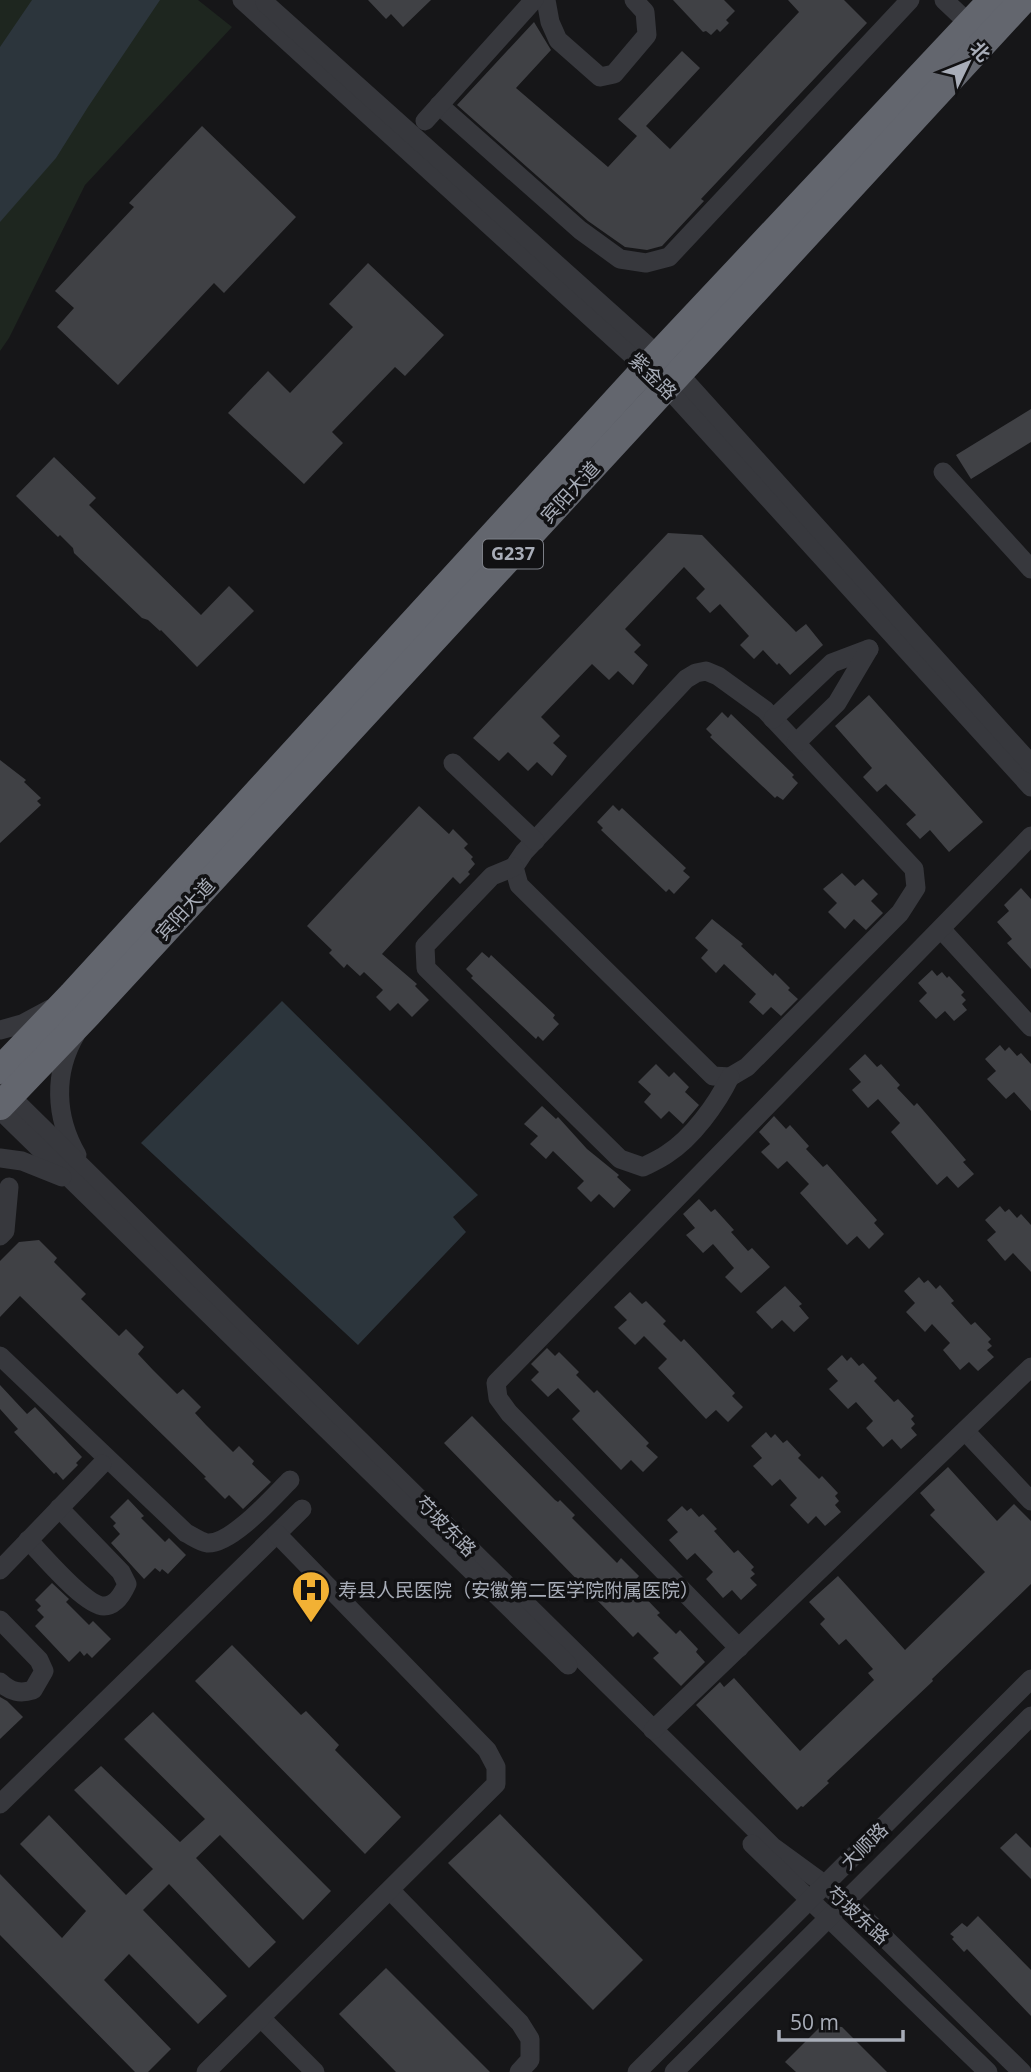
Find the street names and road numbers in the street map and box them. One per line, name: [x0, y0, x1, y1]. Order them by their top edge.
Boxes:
street label: 紫金路: [623, 347, 683, 405]
street label: 宾阳大道: [535, 455, 605, 529]
road number: G237: [483, 540, 543, 568]
street label: 宾阳大道: [150, 872, 220, 946]
street label: 芍坡东路: [410, 1490, 482, 1562]
street label: 大顺路: [835, 1817, 893, 1875]
street label: 芍坡东路: [821, 1880, 895, 1950]

